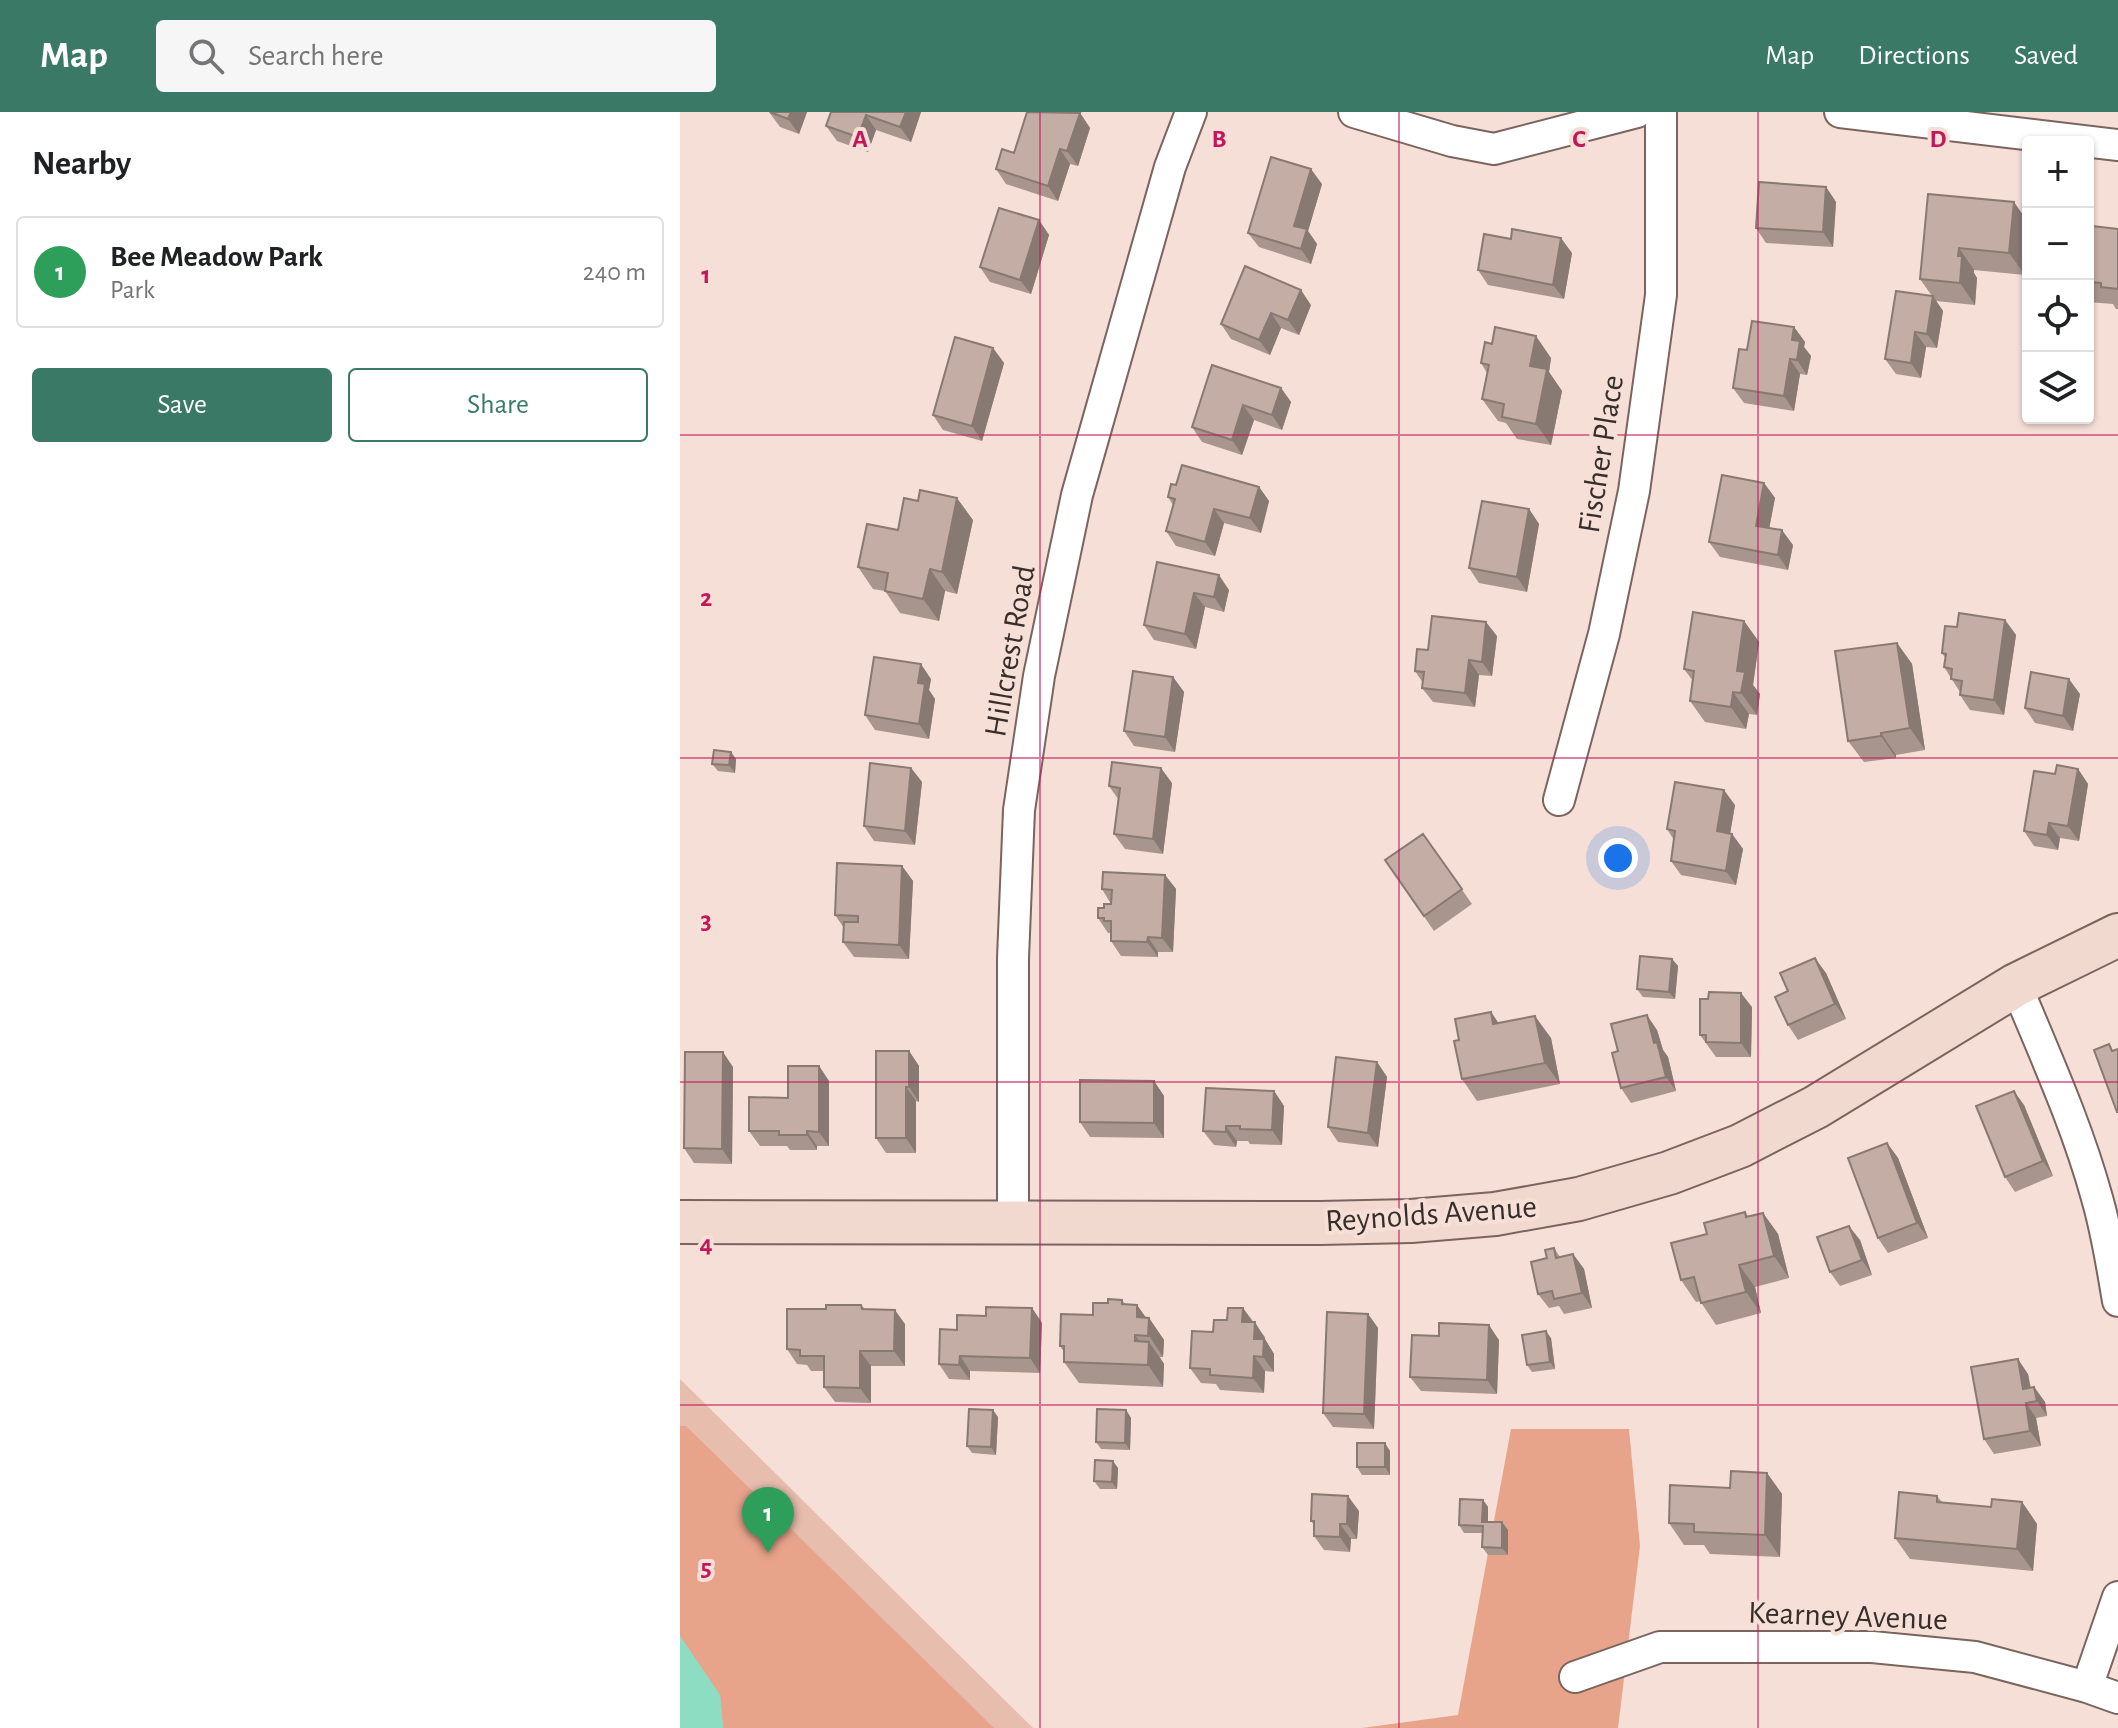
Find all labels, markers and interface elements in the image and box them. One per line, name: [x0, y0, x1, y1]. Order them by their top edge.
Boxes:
search box: [156, 20, 716, 92]
icon: search: [184, 34, 228, 78]
text: Map: [40, 37, 108, 75]
text: Search here: [248, 41, 384, 71]
text: Map: [1765, 42, 1814, 70]
text: Directions: [1858, 42, 1970, 70]
text: Saved: [2014, 42, 2078, 70]
text: A: [852, 126, 868, 152]
text: B: [1211, 126, 1227, 152]
text: C: [1572, 126, 1586, 152]
text: D: [1929, 126, 1947, 152]
map controls: [2022, 136, 2094, 424]
button: +: [2022, 136, 2094, 208]
text: Nearby: [32, 147, 131, 181]
button: −: [2022, 208, 2094, 280]
text: Bee Meadow Park: [110, 242, 323, 272]
text: 1: [55, 259, 65, 285]
text: 240 m: [583, 259, 646, 285]
text: 1: [701, 262, 711, 288]
text: Park: [110, 277, 155, 303]
button: locate: [2022, 280, 2094, 352]
button: layers: [2022, 352, 2094, 424]
button: Save: [32, 368, 332, 442]
button: Share: [348, 368, 648, 442]
street label: Fischer Place: [1573, 373, 1629, 535]
street label: Hillcrest Road: [979, 563, 1041, 739]
text: 2: [700, 585, 712, 611]
your location: [1598, 838, 1638, 878]
text: 3: [700, 908, 712, 934]
street label: Reynolds Avenue: [1324, 1191, 1538, 1237]
text: 4: [699, 1231, 713, 1257]
pin: 1: [742, 1487, 794, 1553]
text: 5: [700, 1555, 712, 1581]
street label: Kearney Avenue: [1748, 1597, 1948, 1635]

